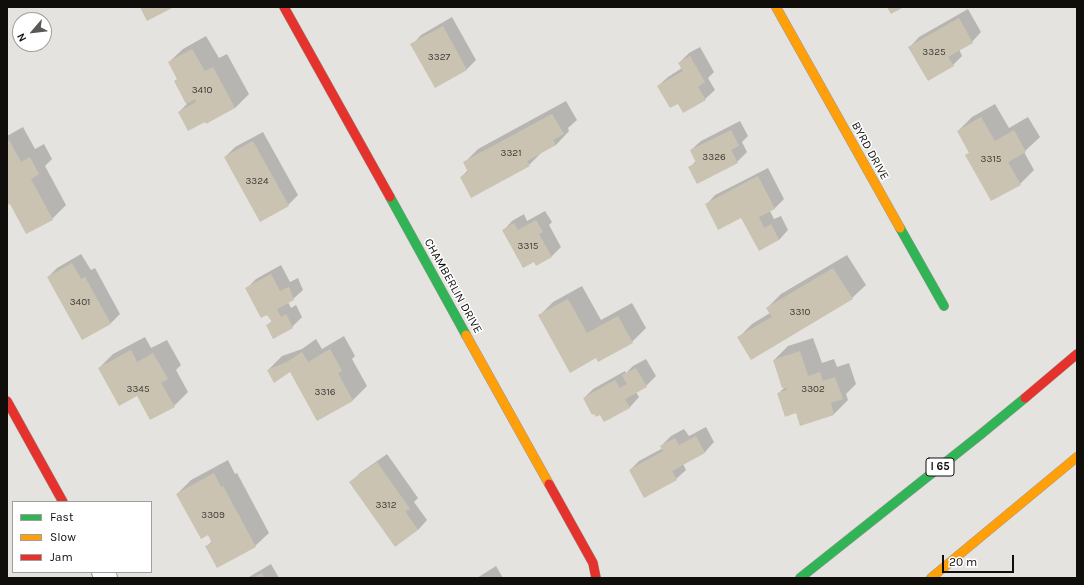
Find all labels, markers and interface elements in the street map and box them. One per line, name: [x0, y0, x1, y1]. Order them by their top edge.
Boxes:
north arrow: [12, 12, 52, 52]
text: N: [14, 31, 29, 44]
house number: 3325: [922, 46, 946, 58]
house number: 3327: [428, 51, 450, 63]
house number: 3410: [192, 84, 212, 96]
street label: BYRD DRIVE: [848, 119, 892, 183]
house number: 3321: [501, 147, 521, 159]
house number: 3326: [702, 151, 726, 163]
house number: 3315: [981, 153, 1001, 165]
house number: 3324: [245, 175, 269, 187]
street label: CHAMBERLIN DRIVE: [421, 236, 485, 336]
house number: 3315: [518, 240, 538, 252]
house number: 3401: [70, 296, 90, 308]
house number: 3310: [789, 306, 811, 318]
house number: 3345: [126, 383, 150, 395]
house number: 3302: [801, 383, 825, 395]
house number: 3316: [315, 386, 335, 398]
road number: I 65: [926, 458, 954, 476]
house number: 3312: [376, 499, 396, 511]
legend: [12, 501, 152, 573]
house number: 3309: [201, 509, 225, 521]
text: Fast: [50, 510, 73, 524]
text: Slow: [50, 530, 76, 544]
scale bar: [944, 547, 1016, 573]
text: Jam: [50, 550, 73, 564]
text: 20 m: [949, 555, 977, 569]

